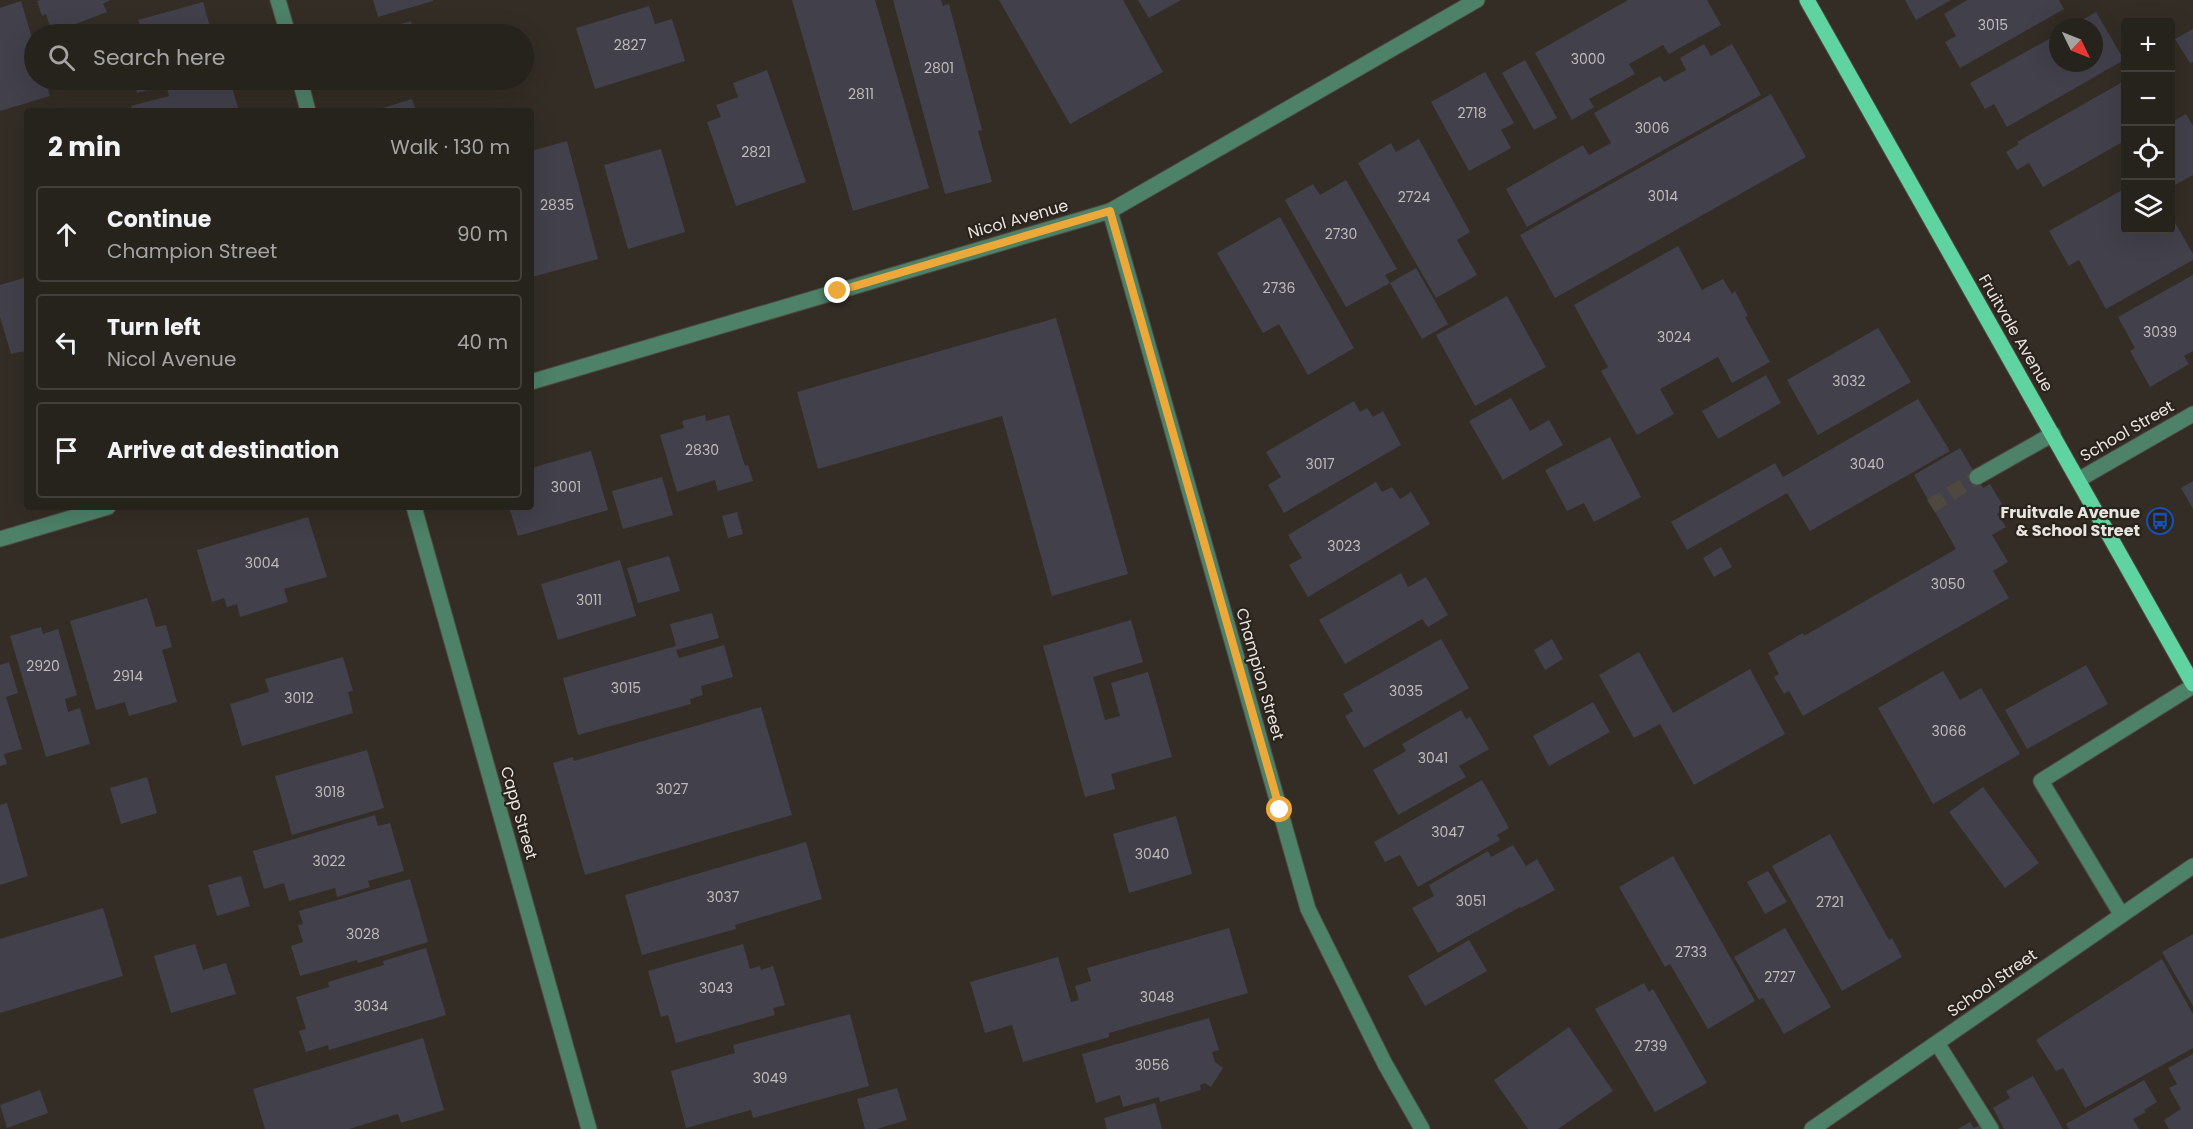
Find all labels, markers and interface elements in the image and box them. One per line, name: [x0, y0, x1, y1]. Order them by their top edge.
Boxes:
house number: 3015: [1978, 15, 2008, 35]
north arrow: [2049, 18, 2103, 72]
map controls: [2121, 18, 2175, 234]
button: +: [2121, 18, 2175, 72]
search box: [24, 24, 534, 90]
house number: 2827: [614, 35, 647, 55]
icon: search: [45, 41, 78, 74]
text: Search here: [93, 42, 226, 73]
house number: 3000: [1571, 49, 1605, 69]
house number: 2801: [924, 58, 954, 78]
button: −: [2121, 72, 2175, 126]
house number: 2811: [848, 84, 874, 104]
house number: 2718: [1457, 103, 1487, 123]
house number: 3006: [1635, 118, 1669, 138]
button: locate: [2121, 126, 2175, 180]
text: 2 min: [48, 129, 121, 165]
text: Walk · 130 m: [390, 133, 510, 161]
house number: 2821: [741, 142, 771, 162]
button: layers: [2121, 180, 2175, 234]
house number: 3014: [1648, 186, 1678, 206]
house number: 2724: [1398, 187, 1430, 207]
street label: Nicol Avenue: [965, 194, 1071, 244]
house number: 2835: [540, 195, 574, 215]
text: Continue: [107, 204, 211, 235]
icon: ahead: [50, 218, 83, 251]
text: 90 m: [457, 220, 508, 248]
house number: 2730: [1325, 224, 1357, 244]
text: Champion Street: [107, 237, 277, 265]
street label: Fruitvale Avenue: [1973, 270, 2059, 396]
route end: [824, 277, 850, 303]
house number: 2736: [1263, 278, 1296, 298]
text: Turn left: [107, 312, 201, 343]
house number: 3039: [2143, 322, 2177, 342]
icon: left: [50, 326, 83, 359]
house number: 3024: [1657, 327, 1691, 347]
text: 40 m: [457, 328, 508, 356]
text: Nicol Avenue: [107, 345, 236, 373]
house number: 3032: [1832, 371, 1866, 391]
street label: School Street: [2076, 395, 2178, 467]
icon: arrive: [50, 434, 83, 467]
text: Arrive at destination: [107, 435, 339, 466]
house number: 2830: [685, 440, 719, 460]
house number: 3017: [1305, 454, 1335, 474]
house number: 3040: [1850, 454, 1884, 474]
house number: 3001: [551, 477, 581, 497]
place label: Fruitvale Avenue & School Street: [2000, 501, 2140, 542]
bus stop icon: Fruitvale Avenue & School Street: [2145, 506, 2175, 536]
house number: 3023: [1327, 536, 1361, 556]
house number: 3004: [245, 553, 280, 573]
house number: 3050: [1931, 574, 1965, 594]
house number: 3011: [576, 590, 602, 610]
street label: Champion Street: [1230, 605, 1290, 743]
house number: 2920: [26, 656, 60, 676]
house number: 2914: [113, 666, 143, 686]
house number: 3015: [611, 678, 641, 698]
house number: 3035: [1389, 681, 1423, 701]
house number: 3012: [284, 688, 314, 708]
house number: 3066: [1932, 721, 1967, 741]
house number: 3041: [1418, 748, 1448, 768]
street label: Capp Street: [495, 764, 543, 862]
house number: 3027: [656, 779, 689, 799]
house number: 3018: [315, 782, 345, 802]
route start: [1266, 796, 1292, 822]
house number: 3047: [1431, 822, 1465, 842]
house number: 3040: [1135, 844, 1169, 864]
house number: 3022: [312, 851, 346, 871]
house number: 3037: [707, 887, 740, 907]
house number: 3051: [1456, 891, 1486, 911]
house number: 2721: [1816, 892, 1844, 912]
house number: 3028: [346, 924, 380, 944]
house number: 2733: [1675, 942, 1707, 962]
street label: School Street: [1942, 943, 2042, 1023]
house number: 2727: [1764, 967, 1796, 987]
house number: 3043: [699, 978, 733, 998]
house number: 3048: [1140, 987, 1175, 1007]
house number: 3034: [354, 996, 388, 1016]
house number: 2739: [1635, 1036, 1667, 1056]
house number: 3056: [1135, 1055, 1169, 1075]
house number: 3049: [753, 1068, 787, 1088]

